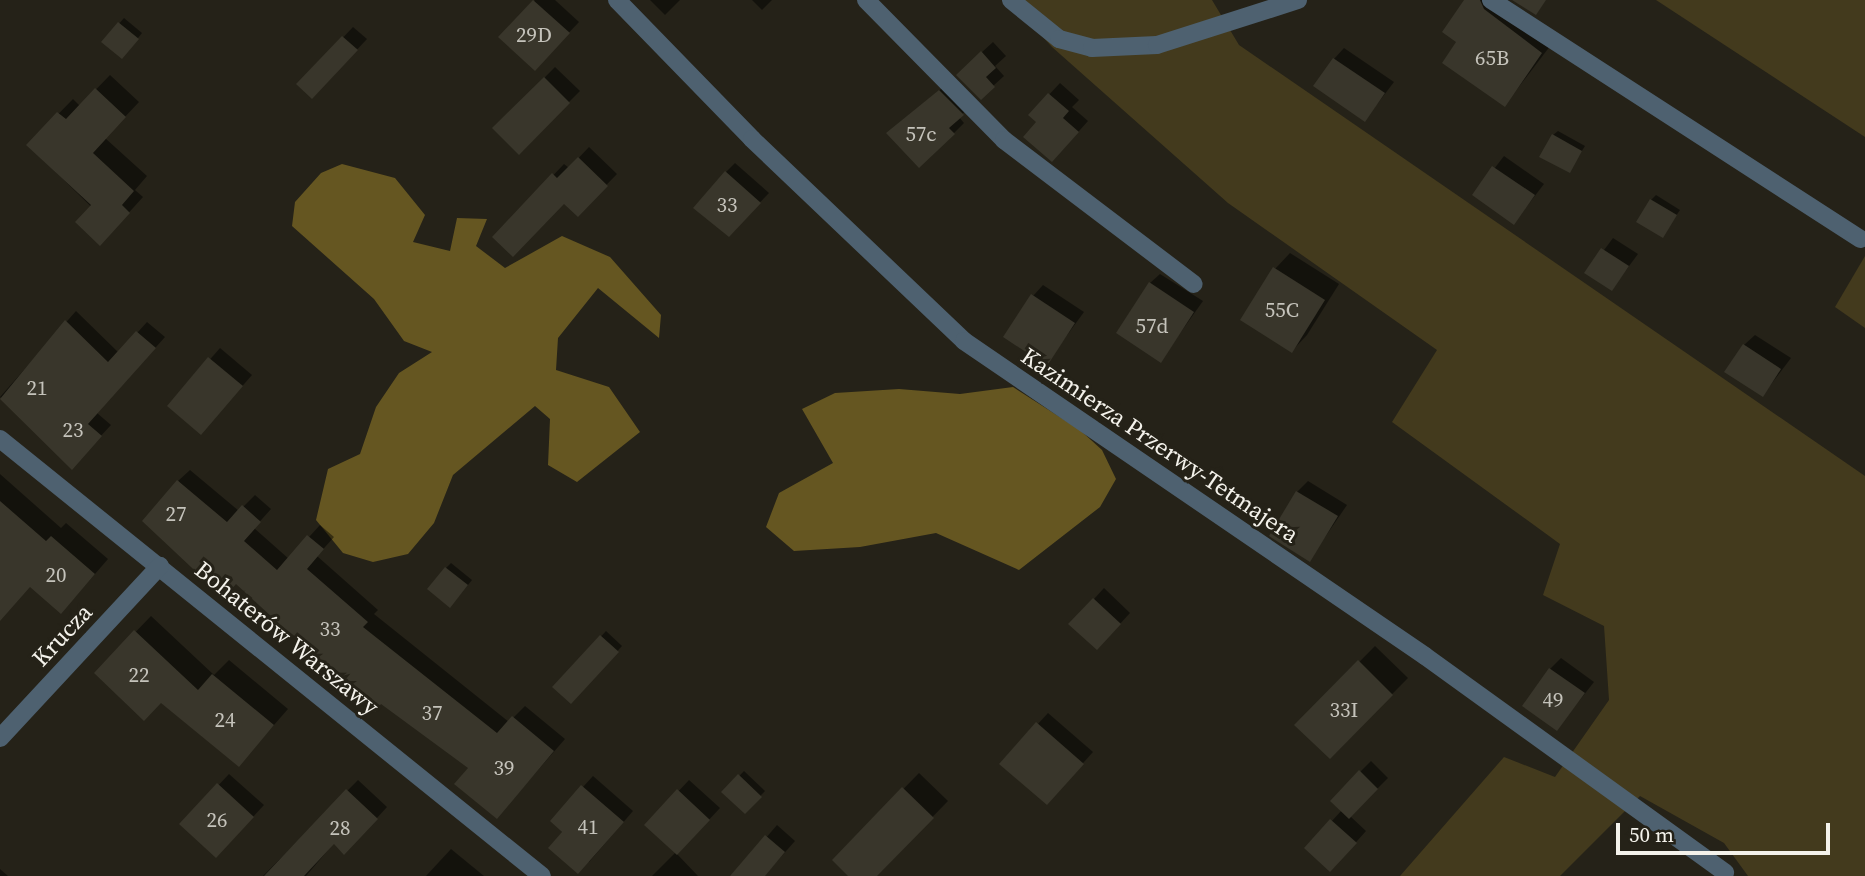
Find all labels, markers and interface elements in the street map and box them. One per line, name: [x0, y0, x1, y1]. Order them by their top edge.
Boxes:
house number: 29D: [516, 22, 552, 48]
house number: 65B: [1475, 45, 1509, 71]
house number: 57c: [905, 121, 937, 147]
house number: 33: [717, 192, 737, 218]
house number: 55C: [1265, 297, 1299, 323]
house number: 57d: [1136, 313, 1168, 339]
street label: Kazimierza Przerwy-Tetmajera: [1016, 341, 1304, 549]
house number: 21: [27, 375, 47, 401]
house number: 23: [63, 417, 83, 443]
house number: 27: [166, 501, 186, 527]
street label: Bohaterów Warszawy: [189, 555, 385, 721]
house number: 20: [46, 562, 66, 588]
street label: Krucza: [26, 598, 98, 672]
house number: 33: [320, 616, 340, 642]
house number: 22: [129, 662, 149, 688]
house number: 49: [1543, 687, 1563, 713]
house number: 33I: [1330, 697, 1358, 723]
house number: 37: [422, 700, 442, 726]
house number: 24: [215, 707, 235, 733]
house number: 39: [494, 755, 514, 781]
house number: 26: [207, 807, 227, 833]
scale bar: [1620, 810, 1834, 854]
house number: 41: [578, 814, 598, 840]
house number: 28: [330, 815, 350, 841]
text: 50 m: [1629, 820, 1674, 849]

